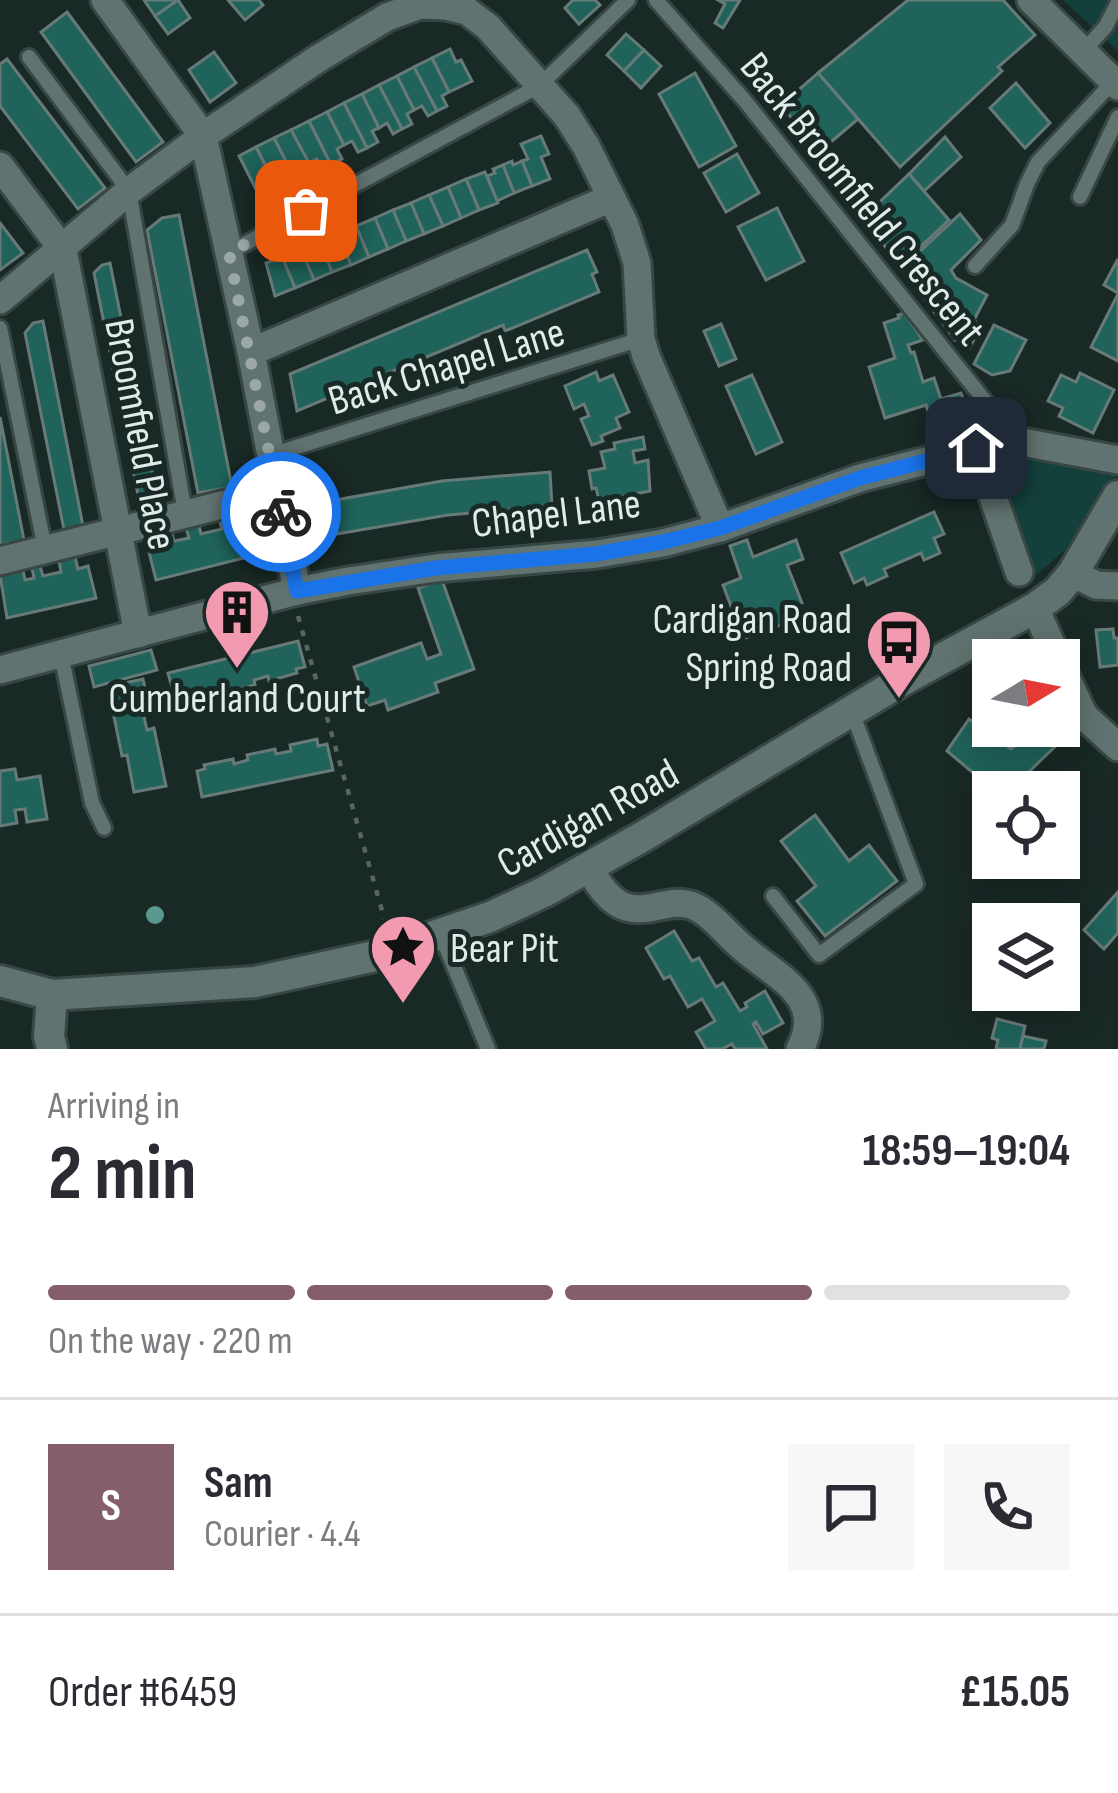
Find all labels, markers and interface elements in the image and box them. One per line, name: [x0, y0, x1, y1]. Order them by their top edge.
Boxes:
street label: Back Broomfield Crescent: [728, 43, 996, 356]
pin: [255, 160, 357, 262]
icon: bag: [273, 178, 339, 244]
street label: Back Chapel Lane: [322, 307, 571, 427]
street label: Broomfield Place: [92, 315, 187, 554]
pin: [925, 397, 1027, 499]
icon: home: [943, 415, 1009, 481]
courier: [221, 452, 341, 572]
icon: bike: [248, 479, 314, 545]
street label: Chapel Lane: [469, 479, 644, 550]
building icon: Cumberland Court: [202, 577, 272, 671]
place label: Cardigan Road Spring Road: [652, 595, 852, 694]
bus stop icon: Cardigan Road Spring Road: [864, 607, 934, 701]
north arrow: [972, 639, 1080, 747]
map controls: [972, 639, 1080, 1011]
place label: Cumberland Court: [108, 674, 366, 725]
street label: Cardigan Road: [489, 749, 688, 890]
button: locate: [972, 771, 1080, 879]
button: layers: [972, 903, 1080, 1011]
place icon: Bear Pit: [368, 912, 438, 1006]
place label: Bear Pit: [450, 924, 559, 975]
text: Arriving in: [48, 1083, 180, 1130]
text: 18:59–19:04: [863, 1124, 1070, 1179]
text: 2 min: [48, 1128, 197, 1221]
text: On the way · 220 m: [48, 1318, 293, 1365]
button: chat: [788, 1444, 914, 1570]
button: phone: [944, 1444, 1070, 1570]
text: Sam: [204, 1456, 273, 1511]
text: S: [101, 1479, 121, 1534]
text: Courier · 4.4: [204, 1511, 360, 1558]
text: Order #6459: [48, 1665, 237, 1720]
text: £15.05: [959, 1665, 1070, 1720]

